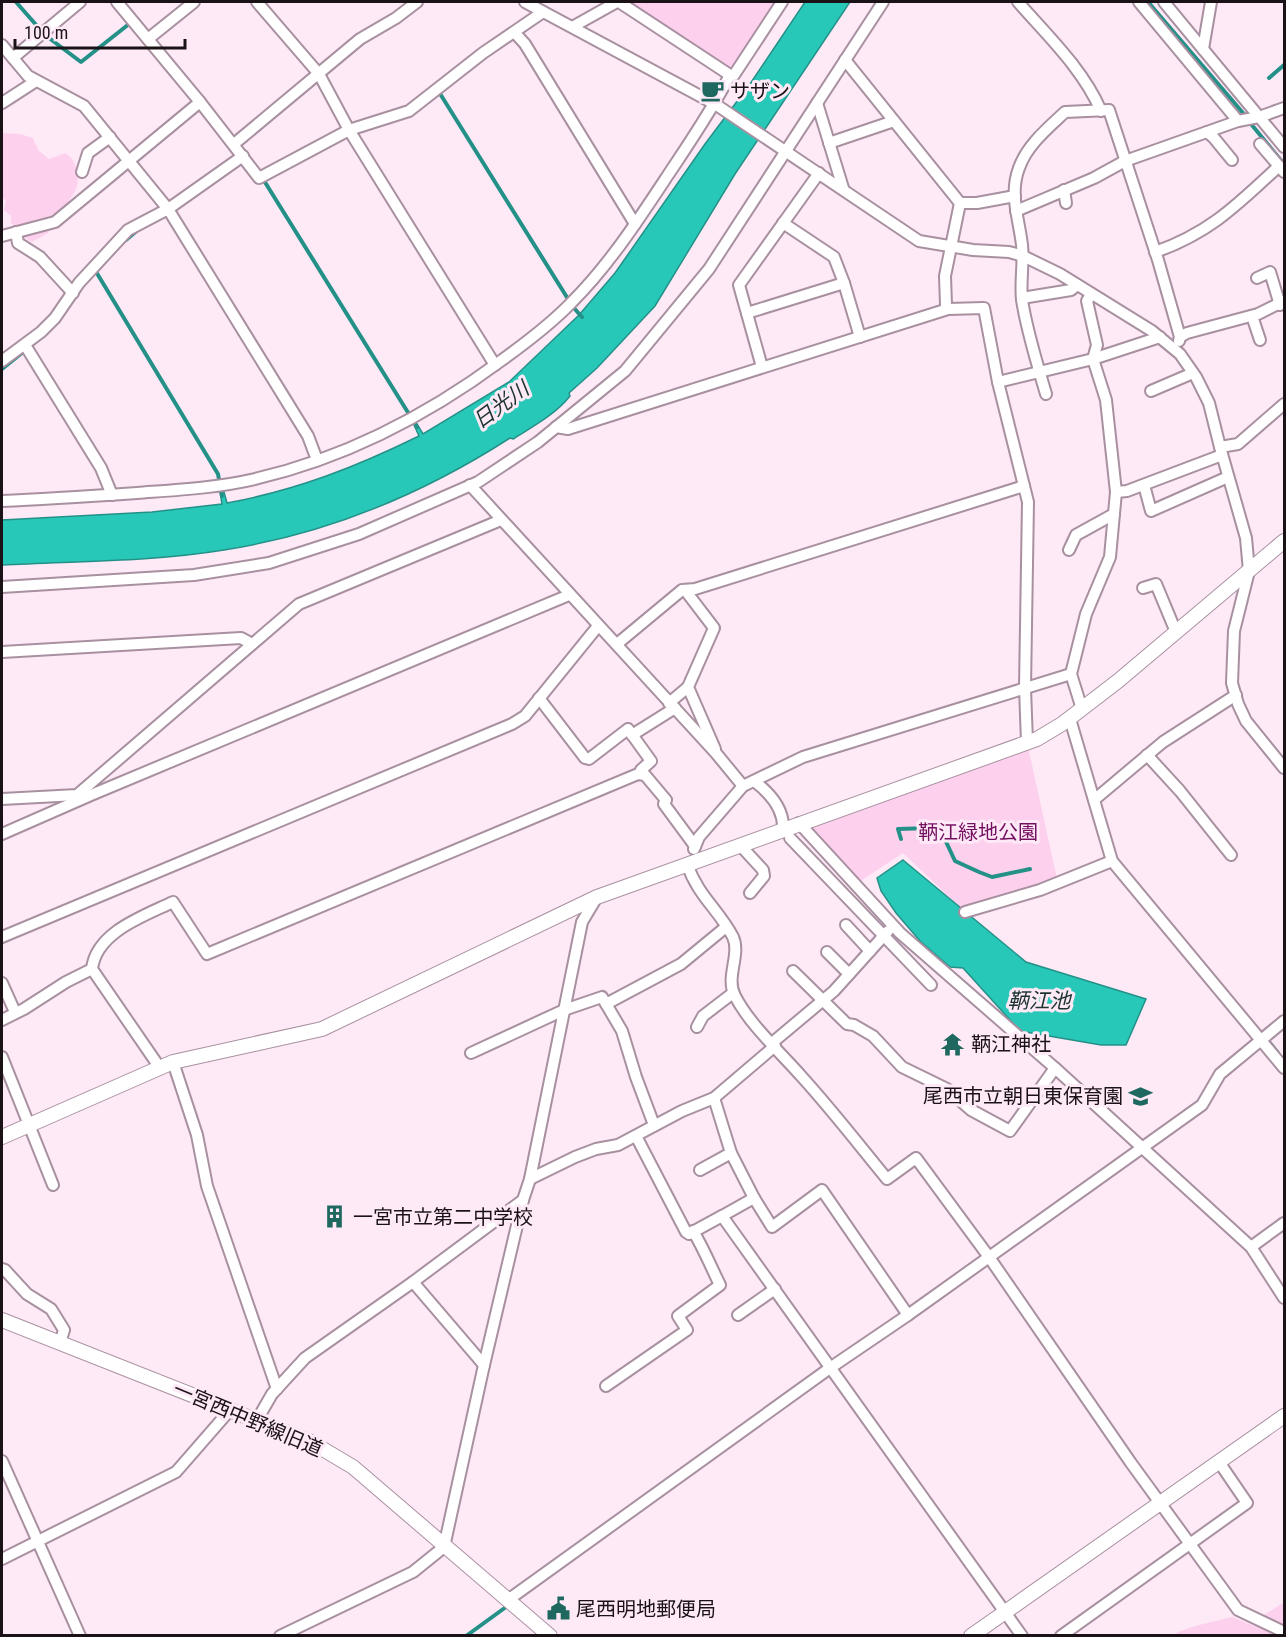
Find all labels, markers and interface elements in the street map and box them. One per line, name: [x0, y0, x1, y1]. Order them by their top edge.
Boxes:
scale bar: [15, 12, 184, 50]
text: 100 m: [24, 22, 68, 43]
cafe icon: サザン: [699, 78, 725, 104]
place label: サザン: [730, 79, 790, 103]
water label: 日光川: [468, 376, 535, 433]
park label: 鞆江緑地公園: [918, 820, 1038, 844]
water label: 鞆江池: [1008, 989, 1072, 1013]
temple icon: 鞆江神社: [940, 1031, 966, 1057]
place label: 鞆江神社: [971, 1032, 1051, 1056]
school or university icon: 尾西市立朝日東保育園: [1128, 1083, 1154, 1109]
place label: 尾西市立朝日東保育園: [923, 1084, 1123, 1108]
building icon: 一宮市立第二中学校: [322, 1204, 348, 1230]
place label: 一宮市立第二中学校: [353, 1205, 533, 1229]
street label: 一宮西中野線旧道: [170, 1377, 326, 1461]
public building icon: 尾西明地郵便局: [545, 1596, 571, 1622]
place label: 尾西明地郵便局: [576, 1597, 716, 1621]

